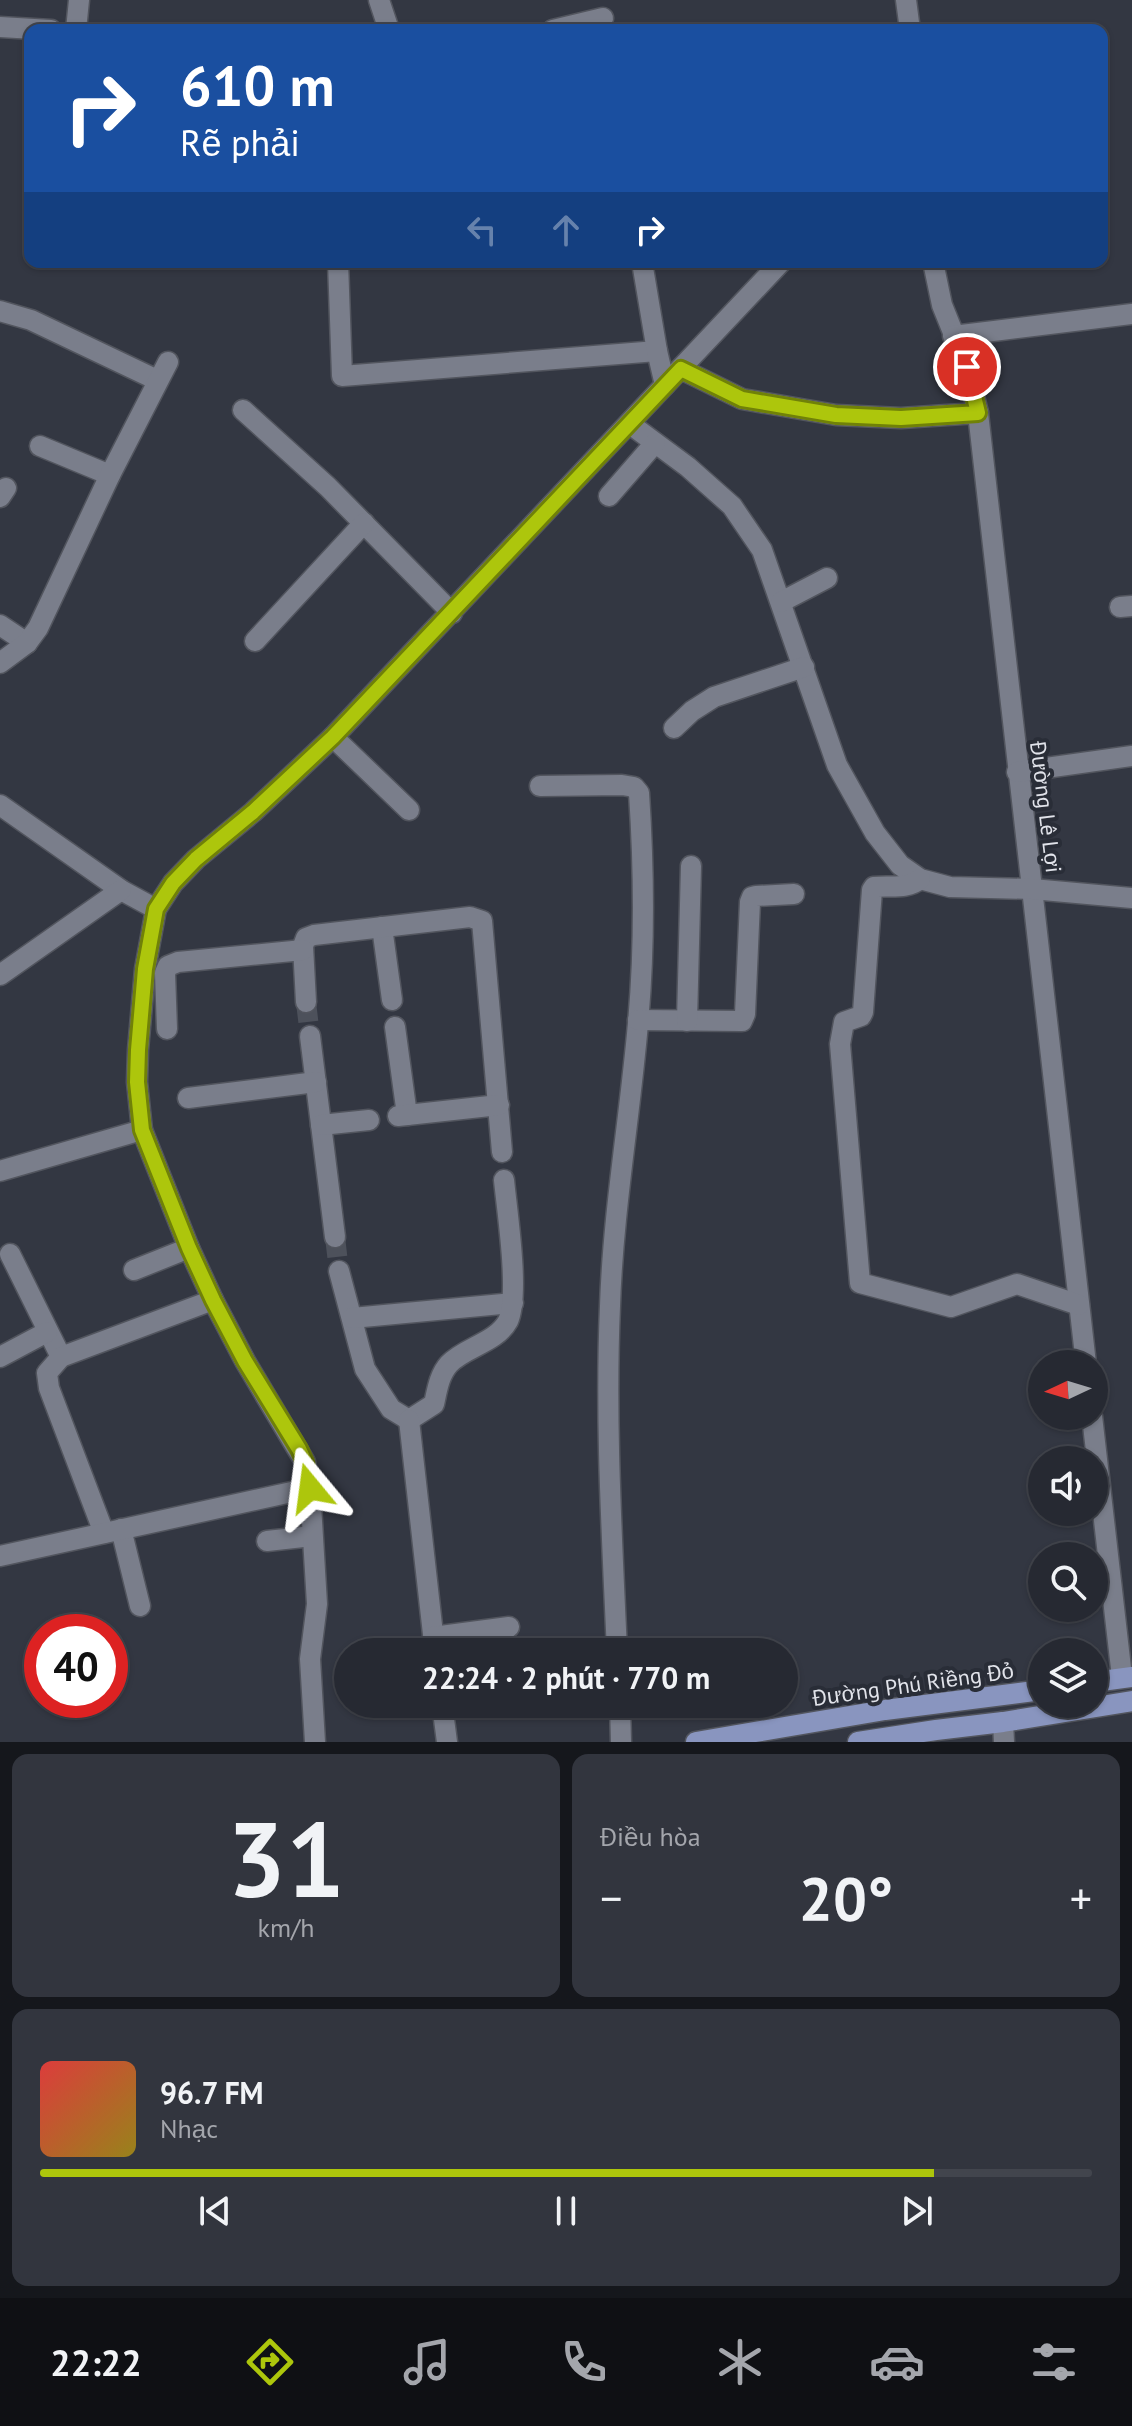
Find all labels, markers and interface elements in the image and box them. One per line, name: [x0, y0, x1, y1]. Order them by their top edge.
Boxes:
text: 610 m: [180, 49, 335, 121]
icon: right: [48, 56, 152, 160]
text: Rẽ phải: [180, 119, 300, 166]
icon: left: [460, 208, 504, 252]
icon: ahead: [544, 208, 588, 252]
icon: right: [628, 208, 672, 252]
pin: [933, 333, 1001, 401]
icon: arrive: [945, 345, 989, 389]
street label: Đường Lê Lợi: [1024, 739, 1068, 874]
north arrow: [1028, 1350, 1108, 1430]
map controls: [1028, 1350, 1108, 1718]
position arrow: [268, 1446, 352, 1530]
button: sound: [1028, 1446, 1108, 1526]
button: search: [1028, 1542, 1108, 1622]
speed limit sign: 40: [24, 1614, 128, 1718]
button: layers: [1028, 1638, 1108, 1718]
street label: Đường Phú Riềng Đỏ: [810, 1656, 1015, 1712]
text: 22:24 · 2 phút · 770 m: [422, 1658, 710, 1697]
text: 31: [227, 1791, 345, 1926]
text: Điều hòa: [600, 1820, 701, 1853]
text: 20°: [799, 1859, 893, 1937]
text: −: [600, 1869, 622, 1926]
text: +: [1070, 1869, 1092, 1926]
text: km/h: [258, 1911, 315, 1944]
text: 96.7 FM: [160, 2073, 264, 2112]
text: Nhạc: [160, 2112, 218, 2145]
icon: previous: [193, 2189, 237, 2233]
icon: pause: [544, 2189, 588, 2233]
icon: next: [895, 2189, 939, 2233]
icon: directions: [242, 2334, 298, 2390]
icon: music: [399, 2334, 455, 2390]
icon: phone: [556, 2334, 612, 2390]
icon: climate: [712, 2334, 768, 2390]
icon: car: [869, 2334, 925, 2390]
icon: filters: [1026, 2334, 1082, 2390]
text: 22:22: [50, 2339, 142, 2386]

